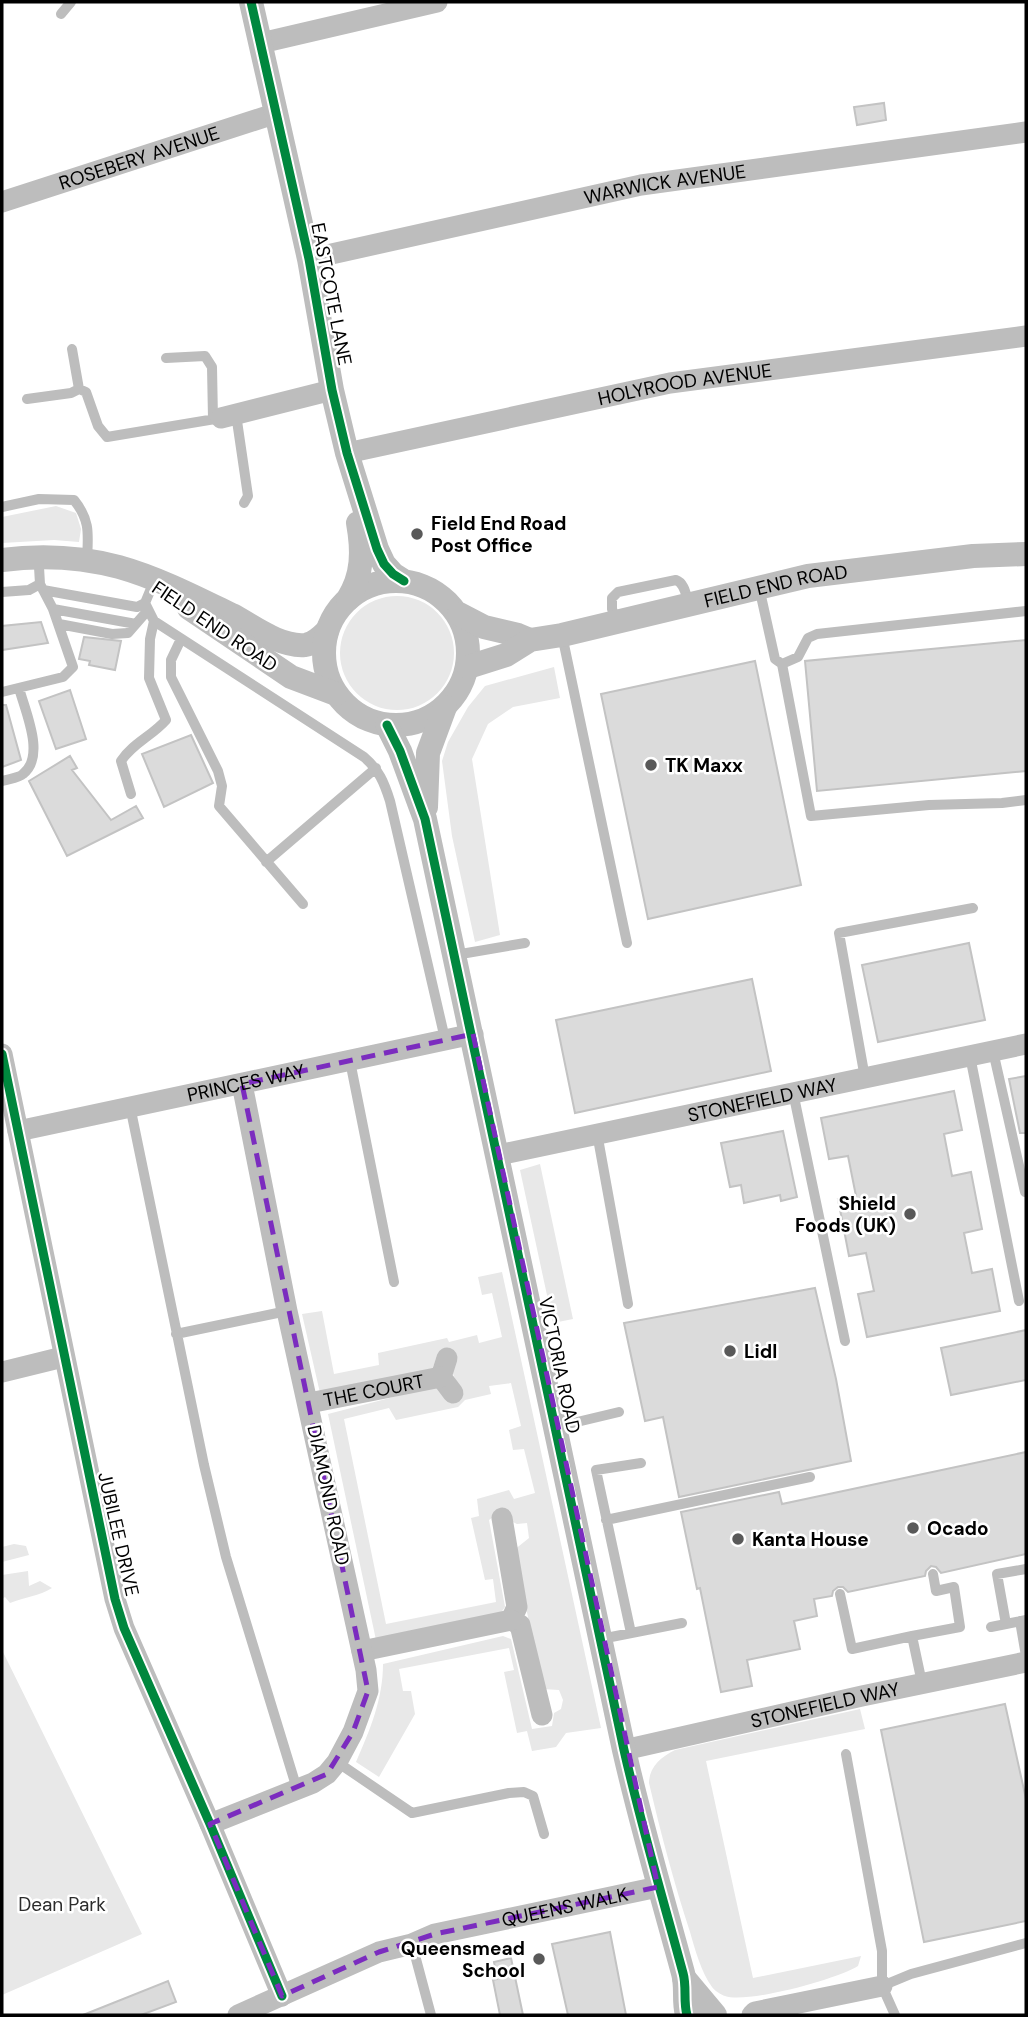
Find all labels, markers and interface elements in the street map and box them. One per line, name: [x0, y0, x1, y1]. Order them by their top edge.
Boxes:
street label: ROSEBERY AVENUE: [56, 120, 223, 196]
street label: WARWICK AVENUE: [582, 159, 748, 210]
street label: EASTCOTE LANE: [305, 221, 358, 367]
street label: HOLYROOD AVENUE: [595, 358, 773, 411]
place label: Field End Road Post Office: [431, 511, 567, 558]
marker: Field End Road Post Office: [409, 526, 425, 542]
street label: FIELD END ROAD: [701, 559, 849, 614]
street label: FIELD END ROAD: [147, 575, 282, 678]
place label: TK Maxx: [665, 753, 743, 778]
marker: TK Maxx: [643, 757, 659, 773]
street label: PRINCES WAY: [185, 1058, 307, 1108]
street label: STONEFIELD WAY: [685, 1072, 839, 1128]
place label: Shield Foods (UK): [795, 1191, 896, 1238]
marker: Shield Foods (UK): [902, 1206, 918, 1222]
street label: VICTORIA ROAD: [533, 1294, 586, 1436]
place label: Lidl: [744, 1339, 777, 1364]
marker: Lidl: [722, 1343, 738, 1359]
street label: THE COURT: [321, 1369, 427, 1413]
street label: DIAMOND ROAD: [301, 1423, 356, 1568]
street label: JUBILEE DRIVE: [92, 1470, 145, 1599]
place label: Ocado: [927, 1516, 989, 1541]
marker: Ocado: [905, 1520, 921, 1536]
place label: Kanta House: [752, 1527, 869, 1552]
marker: Kanta House: [730, 1531, 746, 1547]
street label: STONEFIELD WAY: [748, 1677, 902, 1734]
street label: QUEENS WALK: [499, 1882, 630, 1933]
park label: Dean Park: [18, 1892, 106, 1917]
place label: Queensmead School: [401, 1936, 525, 1983]
marker: Queensmead School: [531, 1951, 547, 1967]

